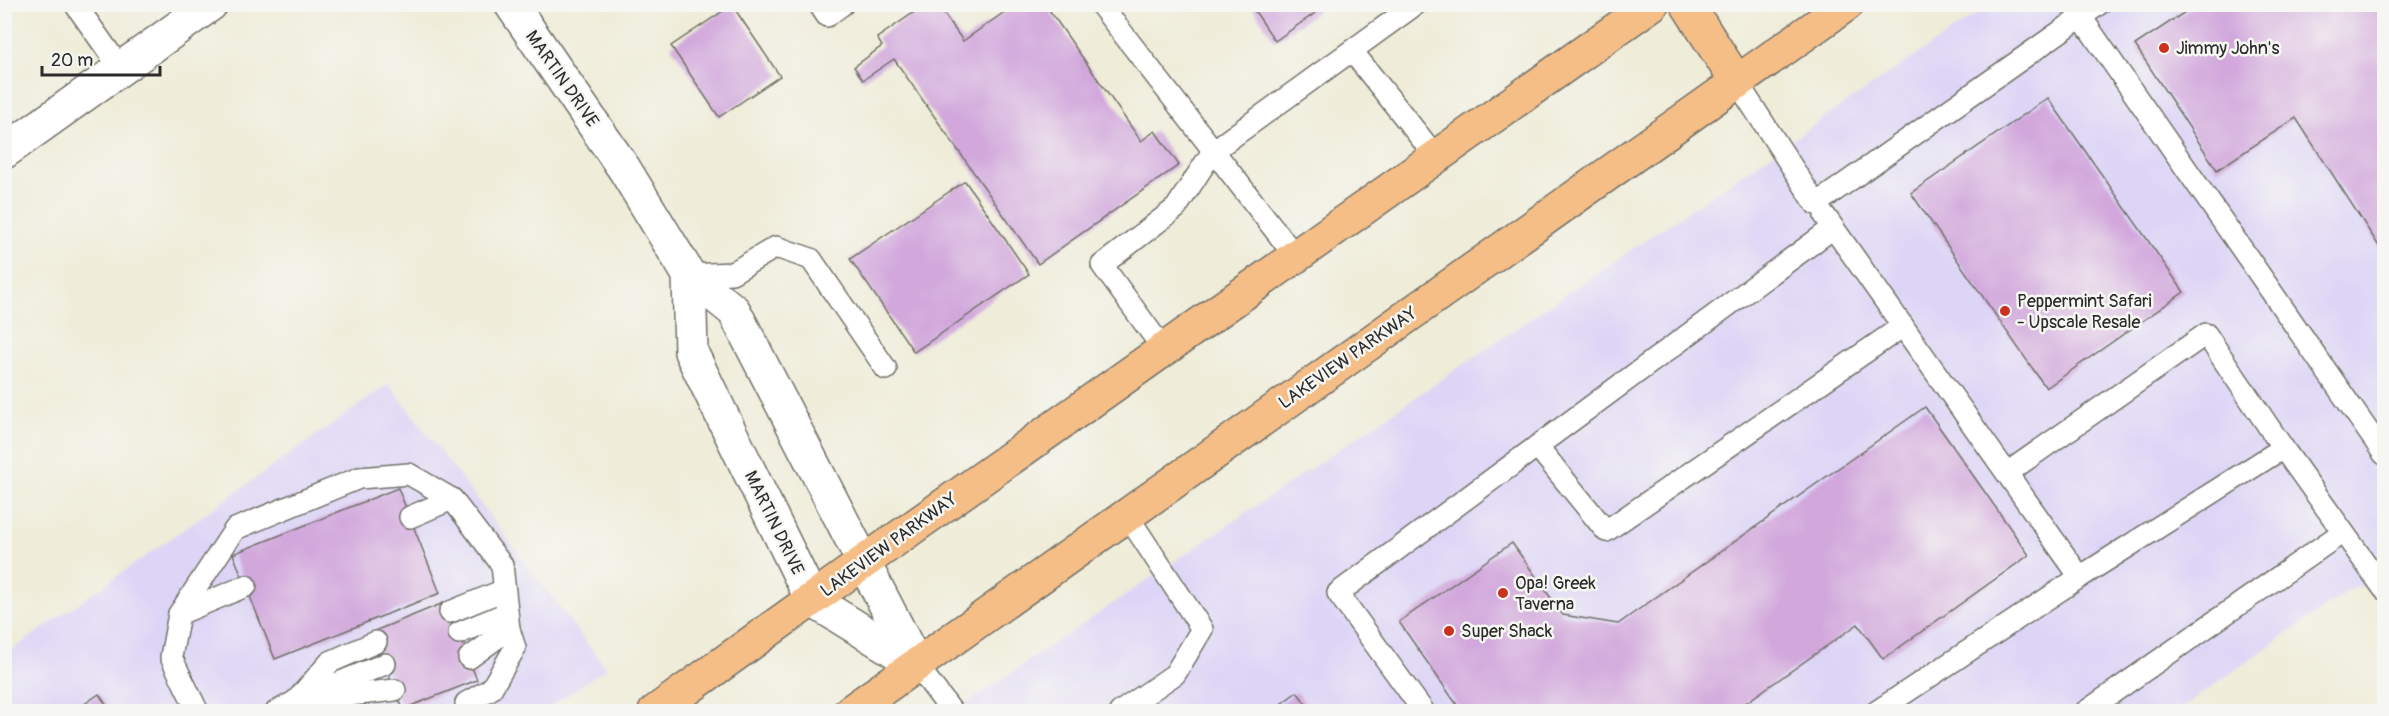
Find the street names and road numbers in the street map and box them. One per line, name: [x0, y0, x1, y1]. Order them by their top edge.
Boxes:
street label: MARTIN DRIVE: [520, 26, 604, 132]
street label: LAKEVIEW PARKWAY: [1274, 301, 1422, 414]
street label: MARTIN DRIVE: [739, 467, 809, 579]
street label: LAKEVIEW PARKWAY: [816, 487, 962, 602]

